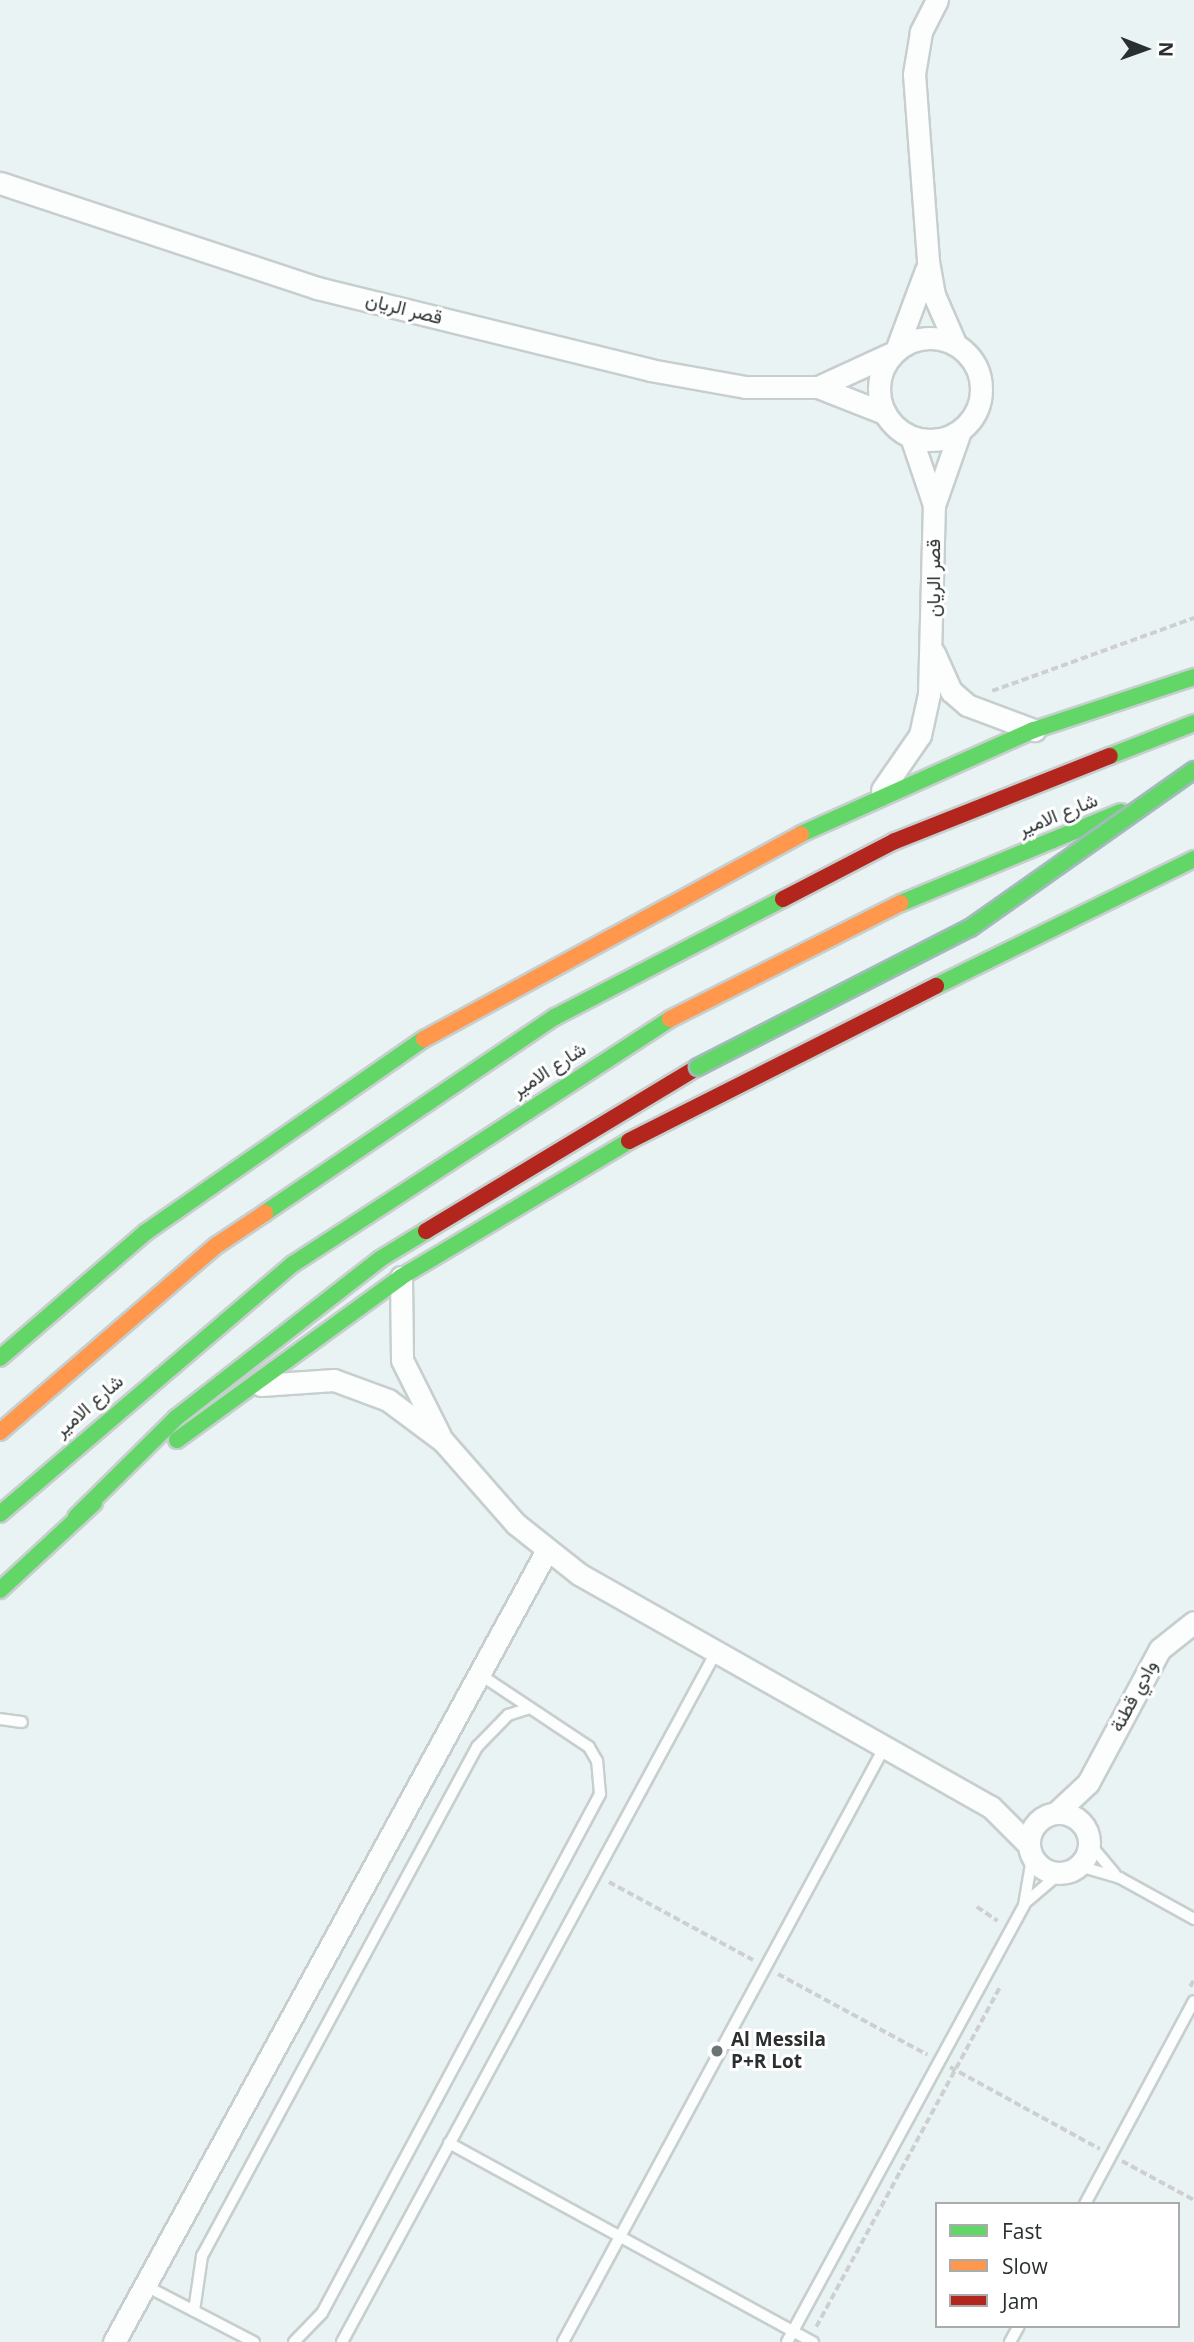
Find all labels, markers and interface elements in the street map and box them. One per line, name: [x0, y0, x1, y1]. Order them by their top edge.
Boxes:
north arrow: [1110, 14, 1180, 84]
text: N: [1153, 41, 1179, 57]
street label: قصر الريان: [363, 288, 445, 330]
street label: قصر الريان: [923, 539, 945, 617]
street label: شارع الامير: [1015, 789, 1101, 841]
street label: شارع الامير: [508, 1038, 590, 1102]
street label: شارع الامير: [50, 1370, 128, 1442]
street label: وادي قطنة: [1106, 1656, 1162, 1736]
place label: Al Messila P+R Lot: [731, 2029, 826, 2073]
marker: Al Messila P+R Lot: [709, 2043, 725, 2059]
legend: [935, 2202, 1180, 2328]
text: Fast: [1002, 2217, 1042, 2245]
text: Slow: [1002, 2252, 1048, 2280]
text: Jam: [1002, 2287, 1039, 2315]

